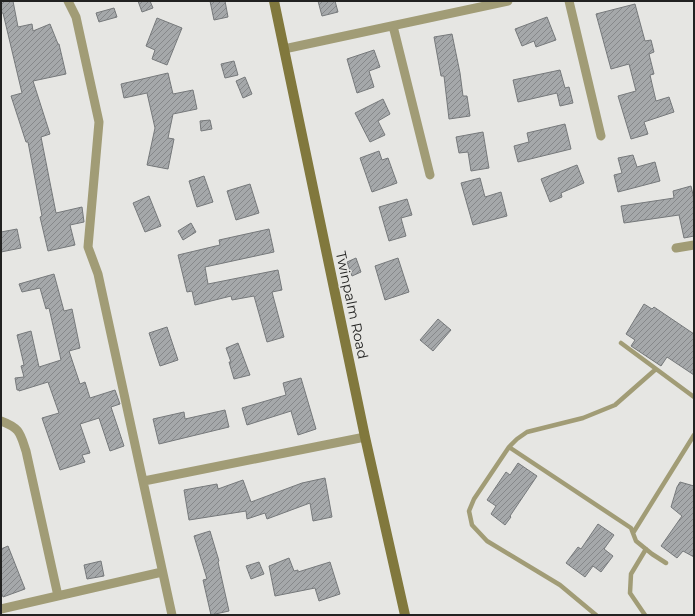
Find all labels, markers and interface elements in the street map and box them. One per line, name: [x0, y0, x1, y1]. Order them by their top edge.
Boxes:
street label: Twinpalm Road: [332, 249, 372, 361]

